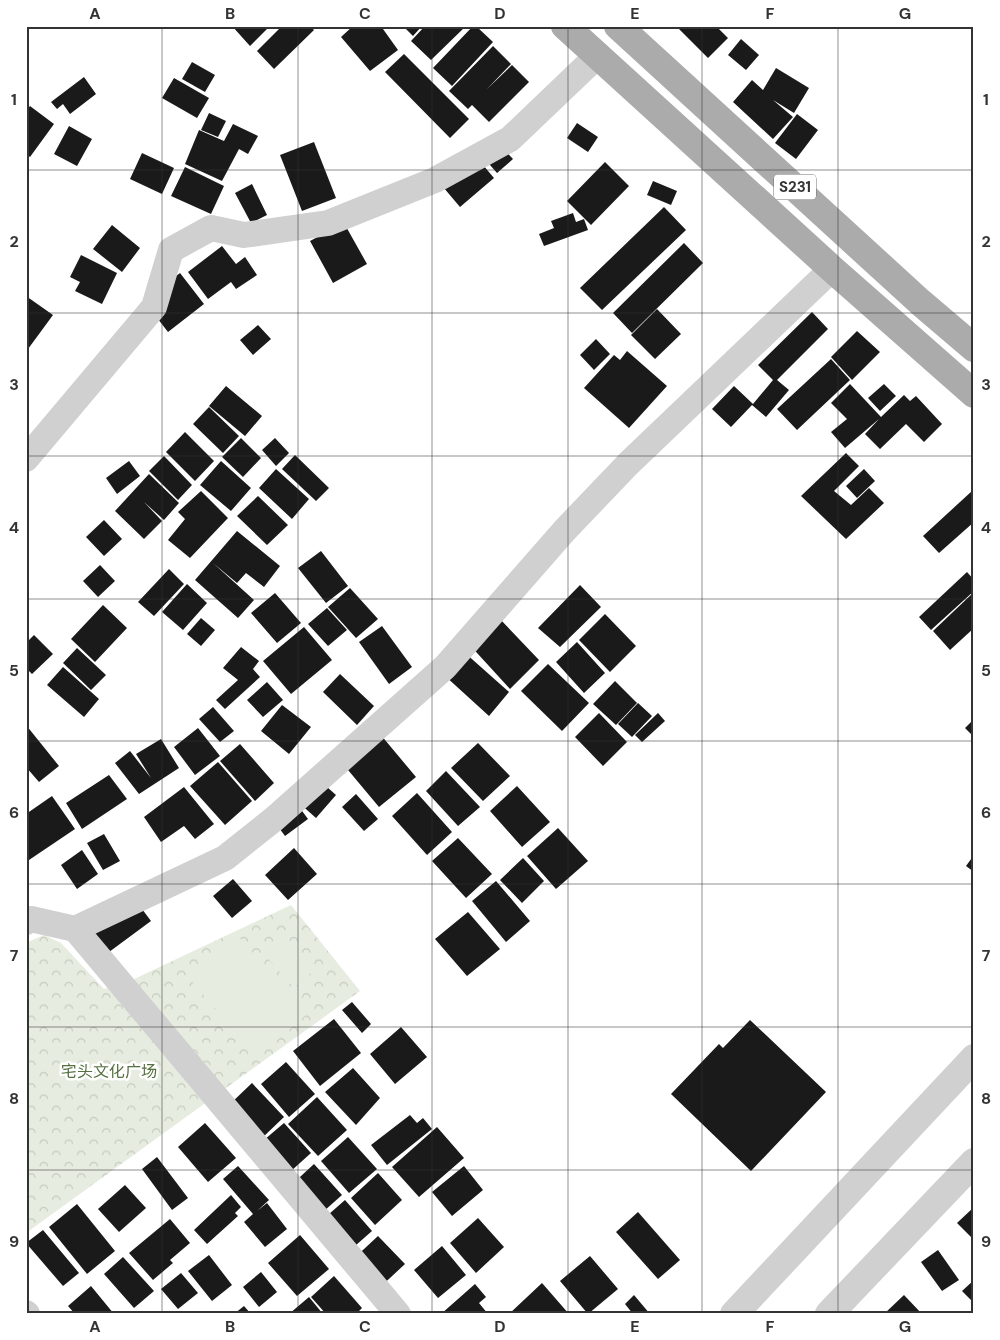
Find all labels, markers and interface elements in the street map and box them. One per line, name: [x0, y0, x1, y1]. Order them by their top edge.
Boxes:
text: A: [89, 3, 101, 24]
text: B: [225, 3, 235, 24]
text: C: [359, 3, 371, 24]
text: D: [494, 3, 506, 24]
text: E: [630, 3, 640, 24]
text: F: [766, 3, 775, 24]
text: G: [899, 3, 911, 24]
text: 1: [11, 89, 17, 110]
text: 1: [983, 89, 989, 110]
road number: S231: [774, 174, 816, 200]
text: 2: [9, 231, 19, 252]
text: 2: [981, 231, 991, 252]
text: 3: [9, 374, 19, 395]
text: 3: [981, 374, 991, 395]
text: 4: [9, 517, 19, 538]
text: 4: [981, 517, 991, 538]
text: 5: [9, 660, 19, 681]
text: 5: [981, 660, 991, 681]
text: 6: [9, 802, 19, 823]
text: 6: [981, 802, 991, 823]
text: 7: [10, 945, 19, 966]
text: 7: [982, 945, 991, 966]
park label: 宅头文化广场: [61, 1061, 157, 1082]
text: 8: [9, 1088, 19, 1109]
text: 8: [981, 1088, 991, 1109]
text: 9: [9, 1231, 19, 1252]
text: 9: [981, 1231, 991, 1252]
text: A: [89, 1316, 101, 1337]
text: B: [225, 1316, 235, 1337]
text: C: [359, 1316, 371, 1337]
text: D: [494, 1316, 506, 1337]
text: E: [630, 1316, 640, 1337]
text: F: [766, 1316, 775, 1337]
text: G: [899, 1316, 911, 1337]

